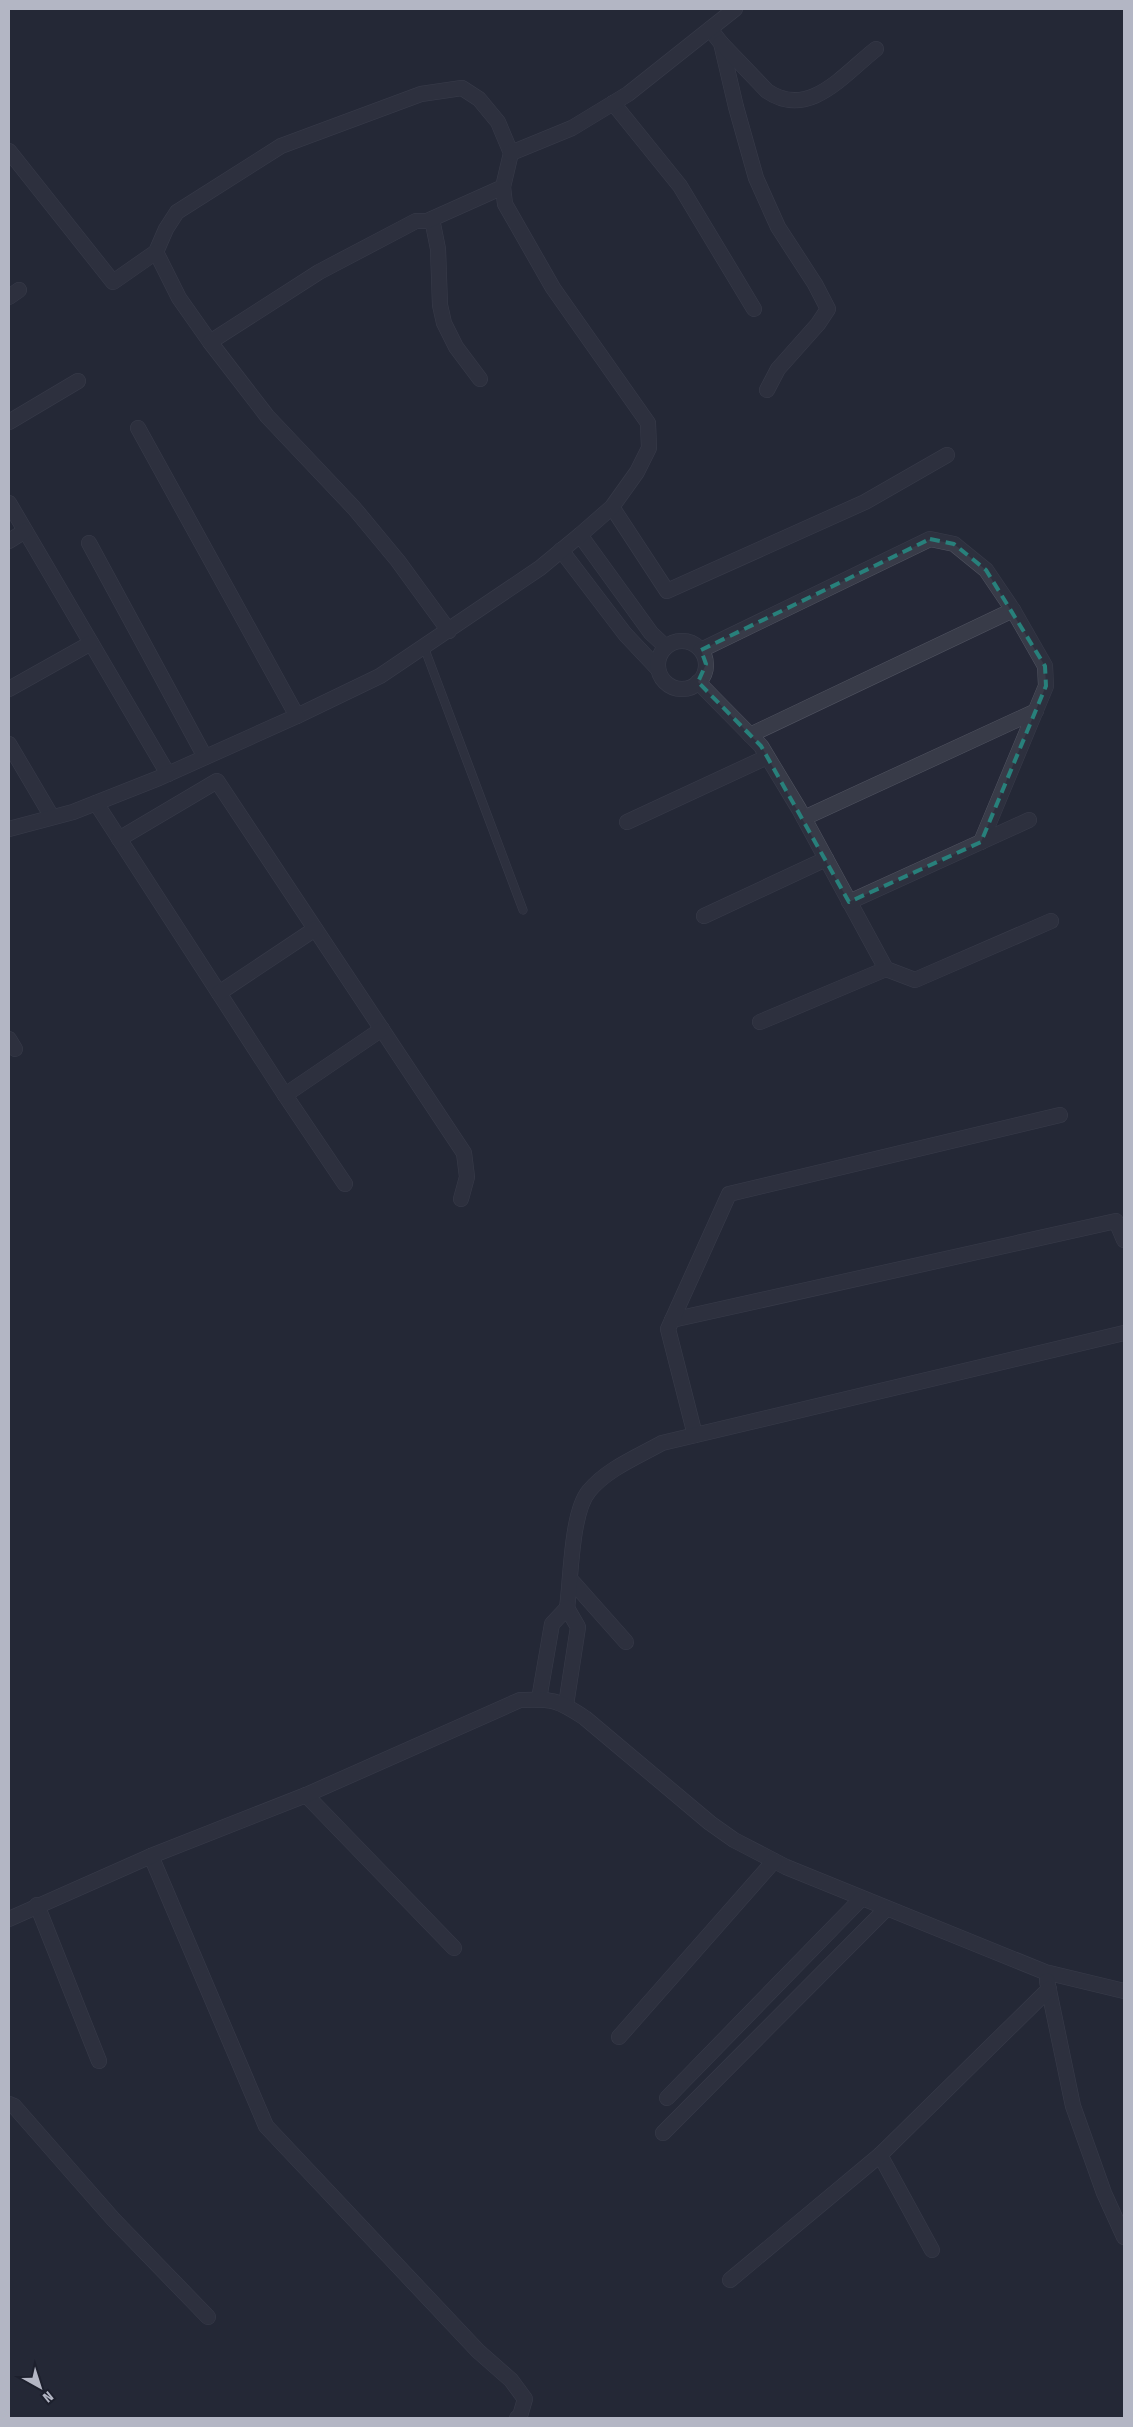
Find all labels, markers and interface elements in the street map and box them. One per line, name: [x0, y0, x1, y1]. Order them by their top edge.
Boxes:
north arrow: [15, 2362, 65, 2412]
text: N: [39, 2387, 56, 2406]

